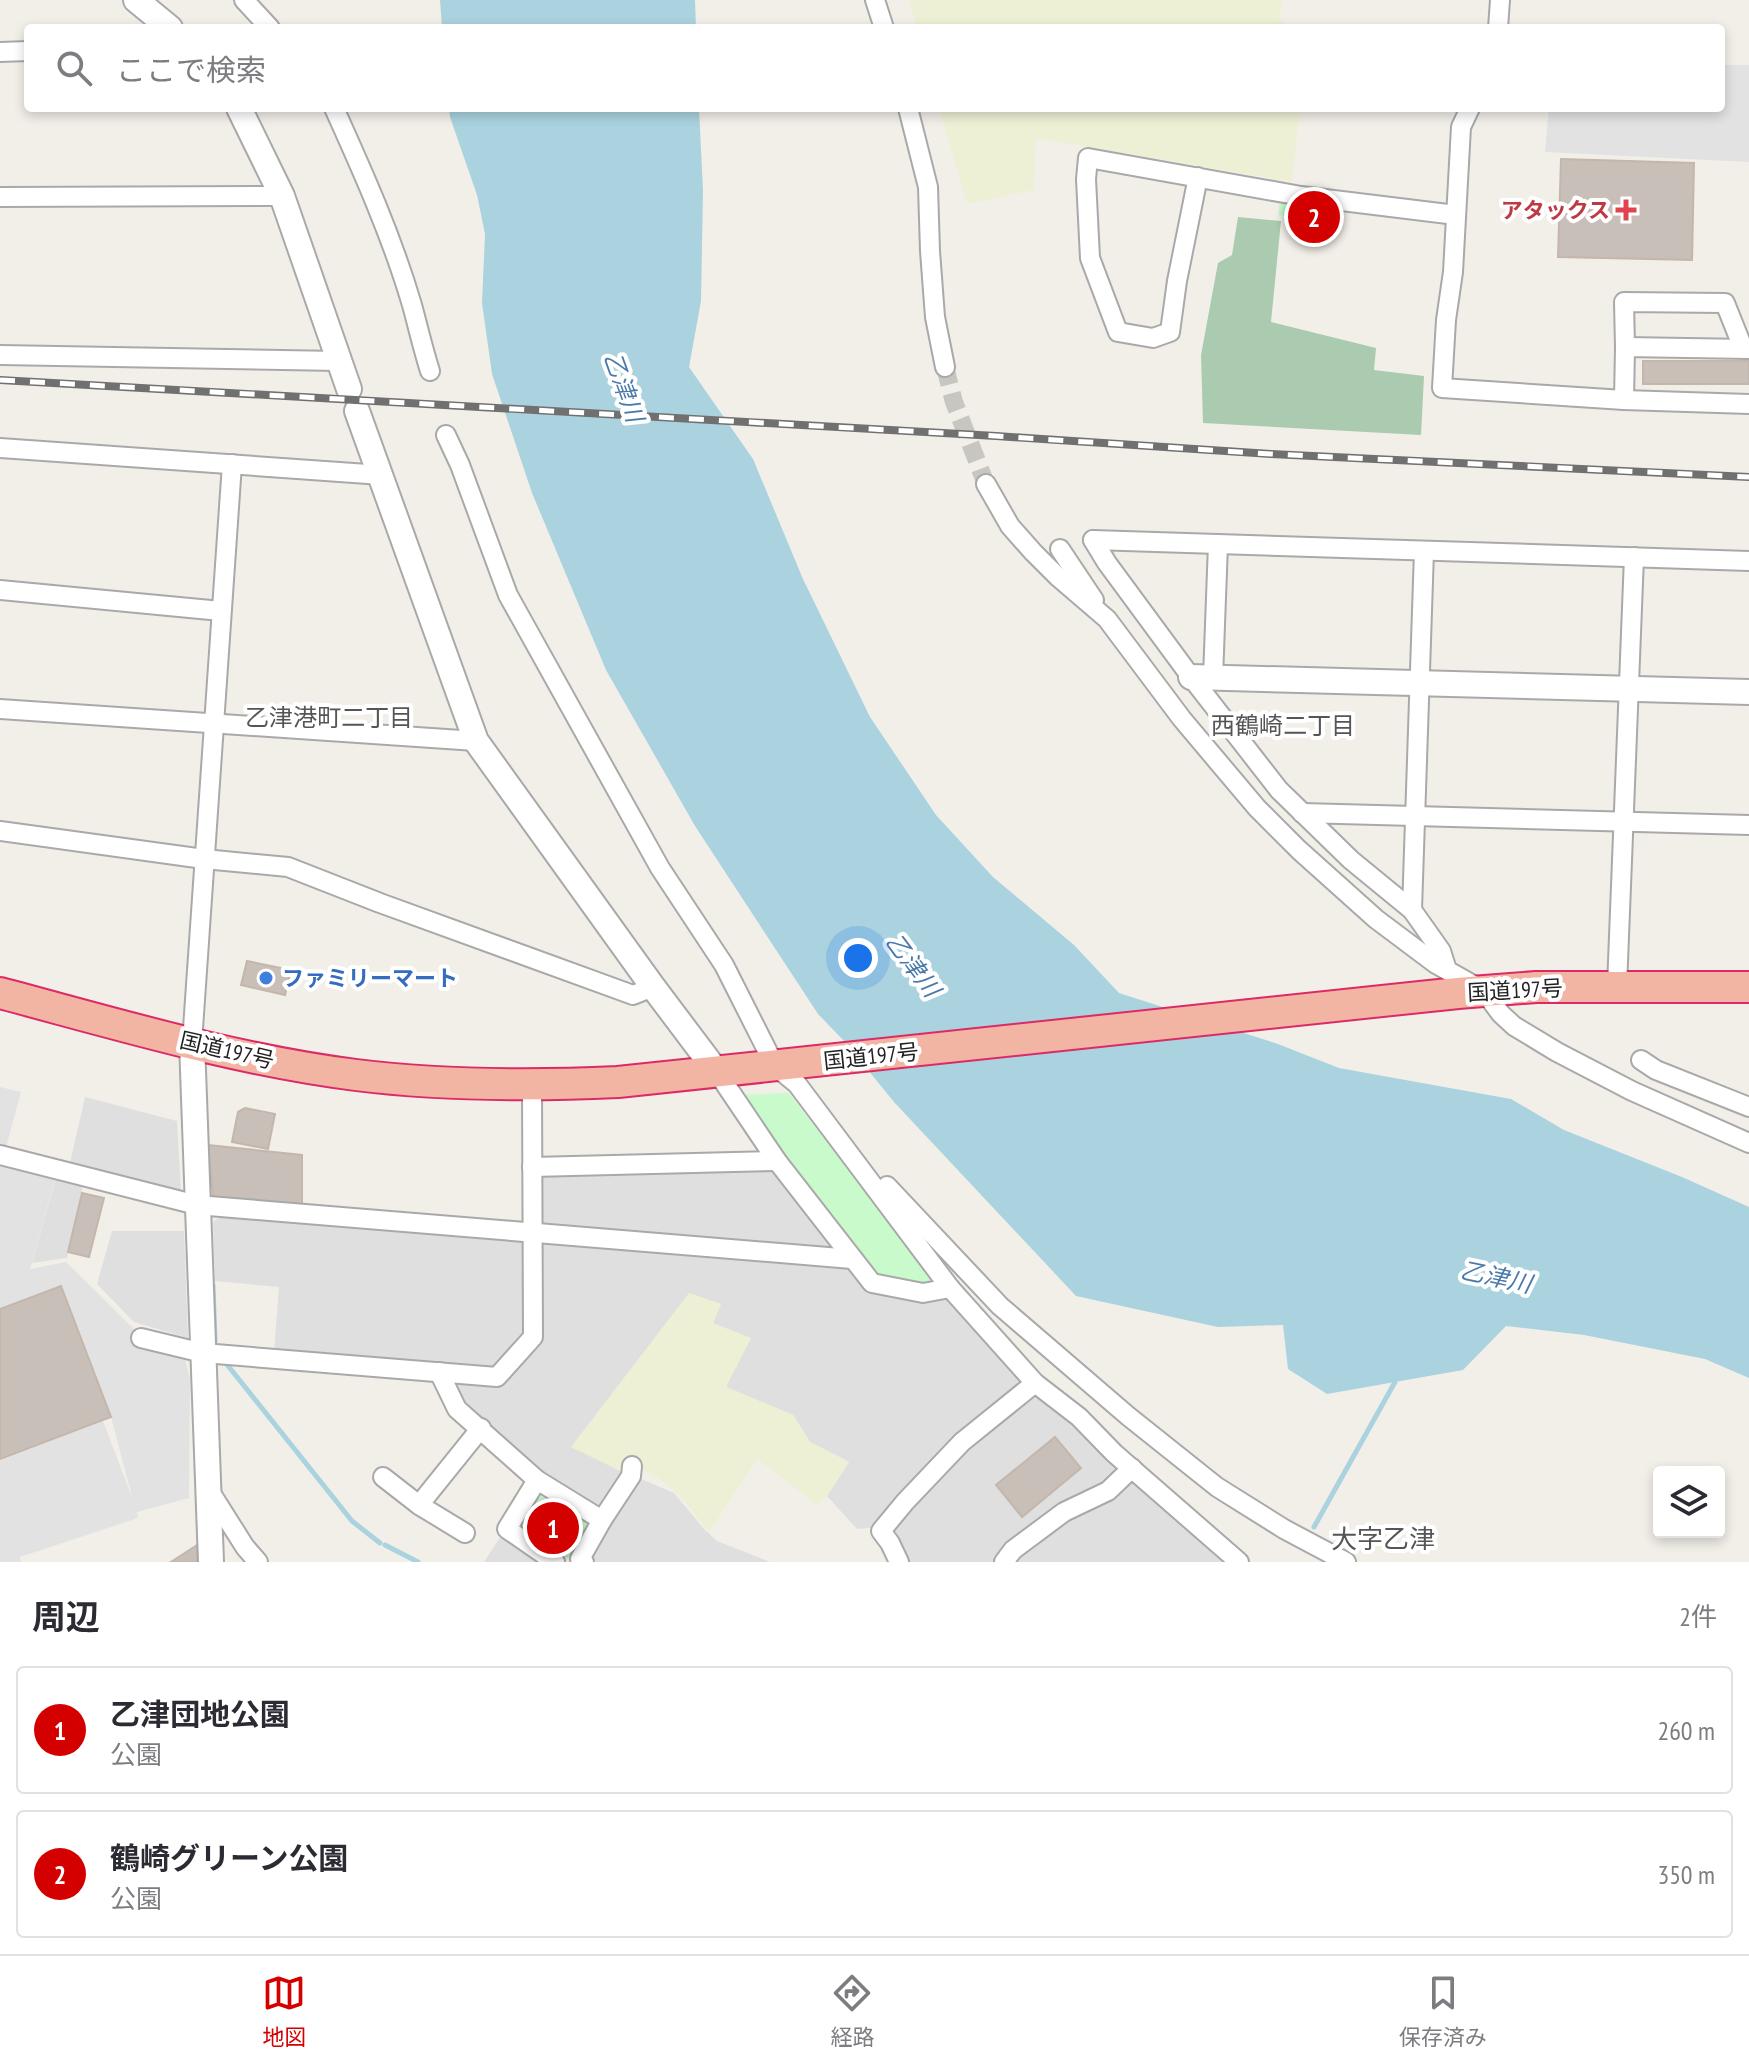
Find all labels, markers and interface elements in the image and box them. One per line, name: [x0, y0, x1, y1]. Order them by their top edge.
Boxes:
search box: [24, 24, 1725, 112]
icon: search: [52, 46, 96, 90]
text: ここで検索: [116, 50, 266, 89]
pin: 2: [1288, 187, 1340, 247]
place label: アタックス: [1501, 196, 1610, 224]
marker: アタックス: [1617, 201, 1635, 219]
water label: 乙津川: [597, 348, 652, 429]
district label: 乙津港町二丁目: [245, 702, 413, 733]
district label: 西鶴崎二丁目: [1211, 710, 1355, 741]
water label: 乙津川: [879, 927, 949, 1005]
your location: [838, 938, 878, 978]
place label: ファミリーマート: [282, 964, 458, 992]
marker: ファミリーマート: [257, 969, 275, 987]
street label: 国道197号: [1466, 974, 1564, 1006]
street label: 国道197号: [177, 1026, 277, 1074]
street label: 国道197号: [822, 1037, 920, 1075]
water label: 乙津川: [1458, 1254, 1537, 1300]
map controls: [1653, 1466, 1725, 1538]
button: layers: [1653, 1466, 1725, 1538]
pin: 1: [527, 1498, 579, 1558]
district label: 大字乙津: [1331, 1522, 1435, 1555]
text: 周辺: [32, 1594, 100, 1638]
text: 2件: [1679, 1600, 1717, 1633]
text: 乙津団地公園: [110, 1694, 290, 1733]
text: 1: [54, 1714, 66, 1747]
text: 260 m: [1657, 1714, 1715, 1747]
text: 公園: [110, 1738, 162, 1771]
text: 鶴崎グリーン公園: [110, 1838, 349, 1877]
text: 2: [54, 1858, 66, 1891]
text: 350 m: [1657, 1858, 1715, 1891]
text: 公園: [110, 1882, 162, 1915]
tab: 地図: [262, 1971, 306, 2051]
tab: 経路: [830, 1971, 875, 2051]
tab: 保存済み: [1399, 1971, 1487, 2051]

